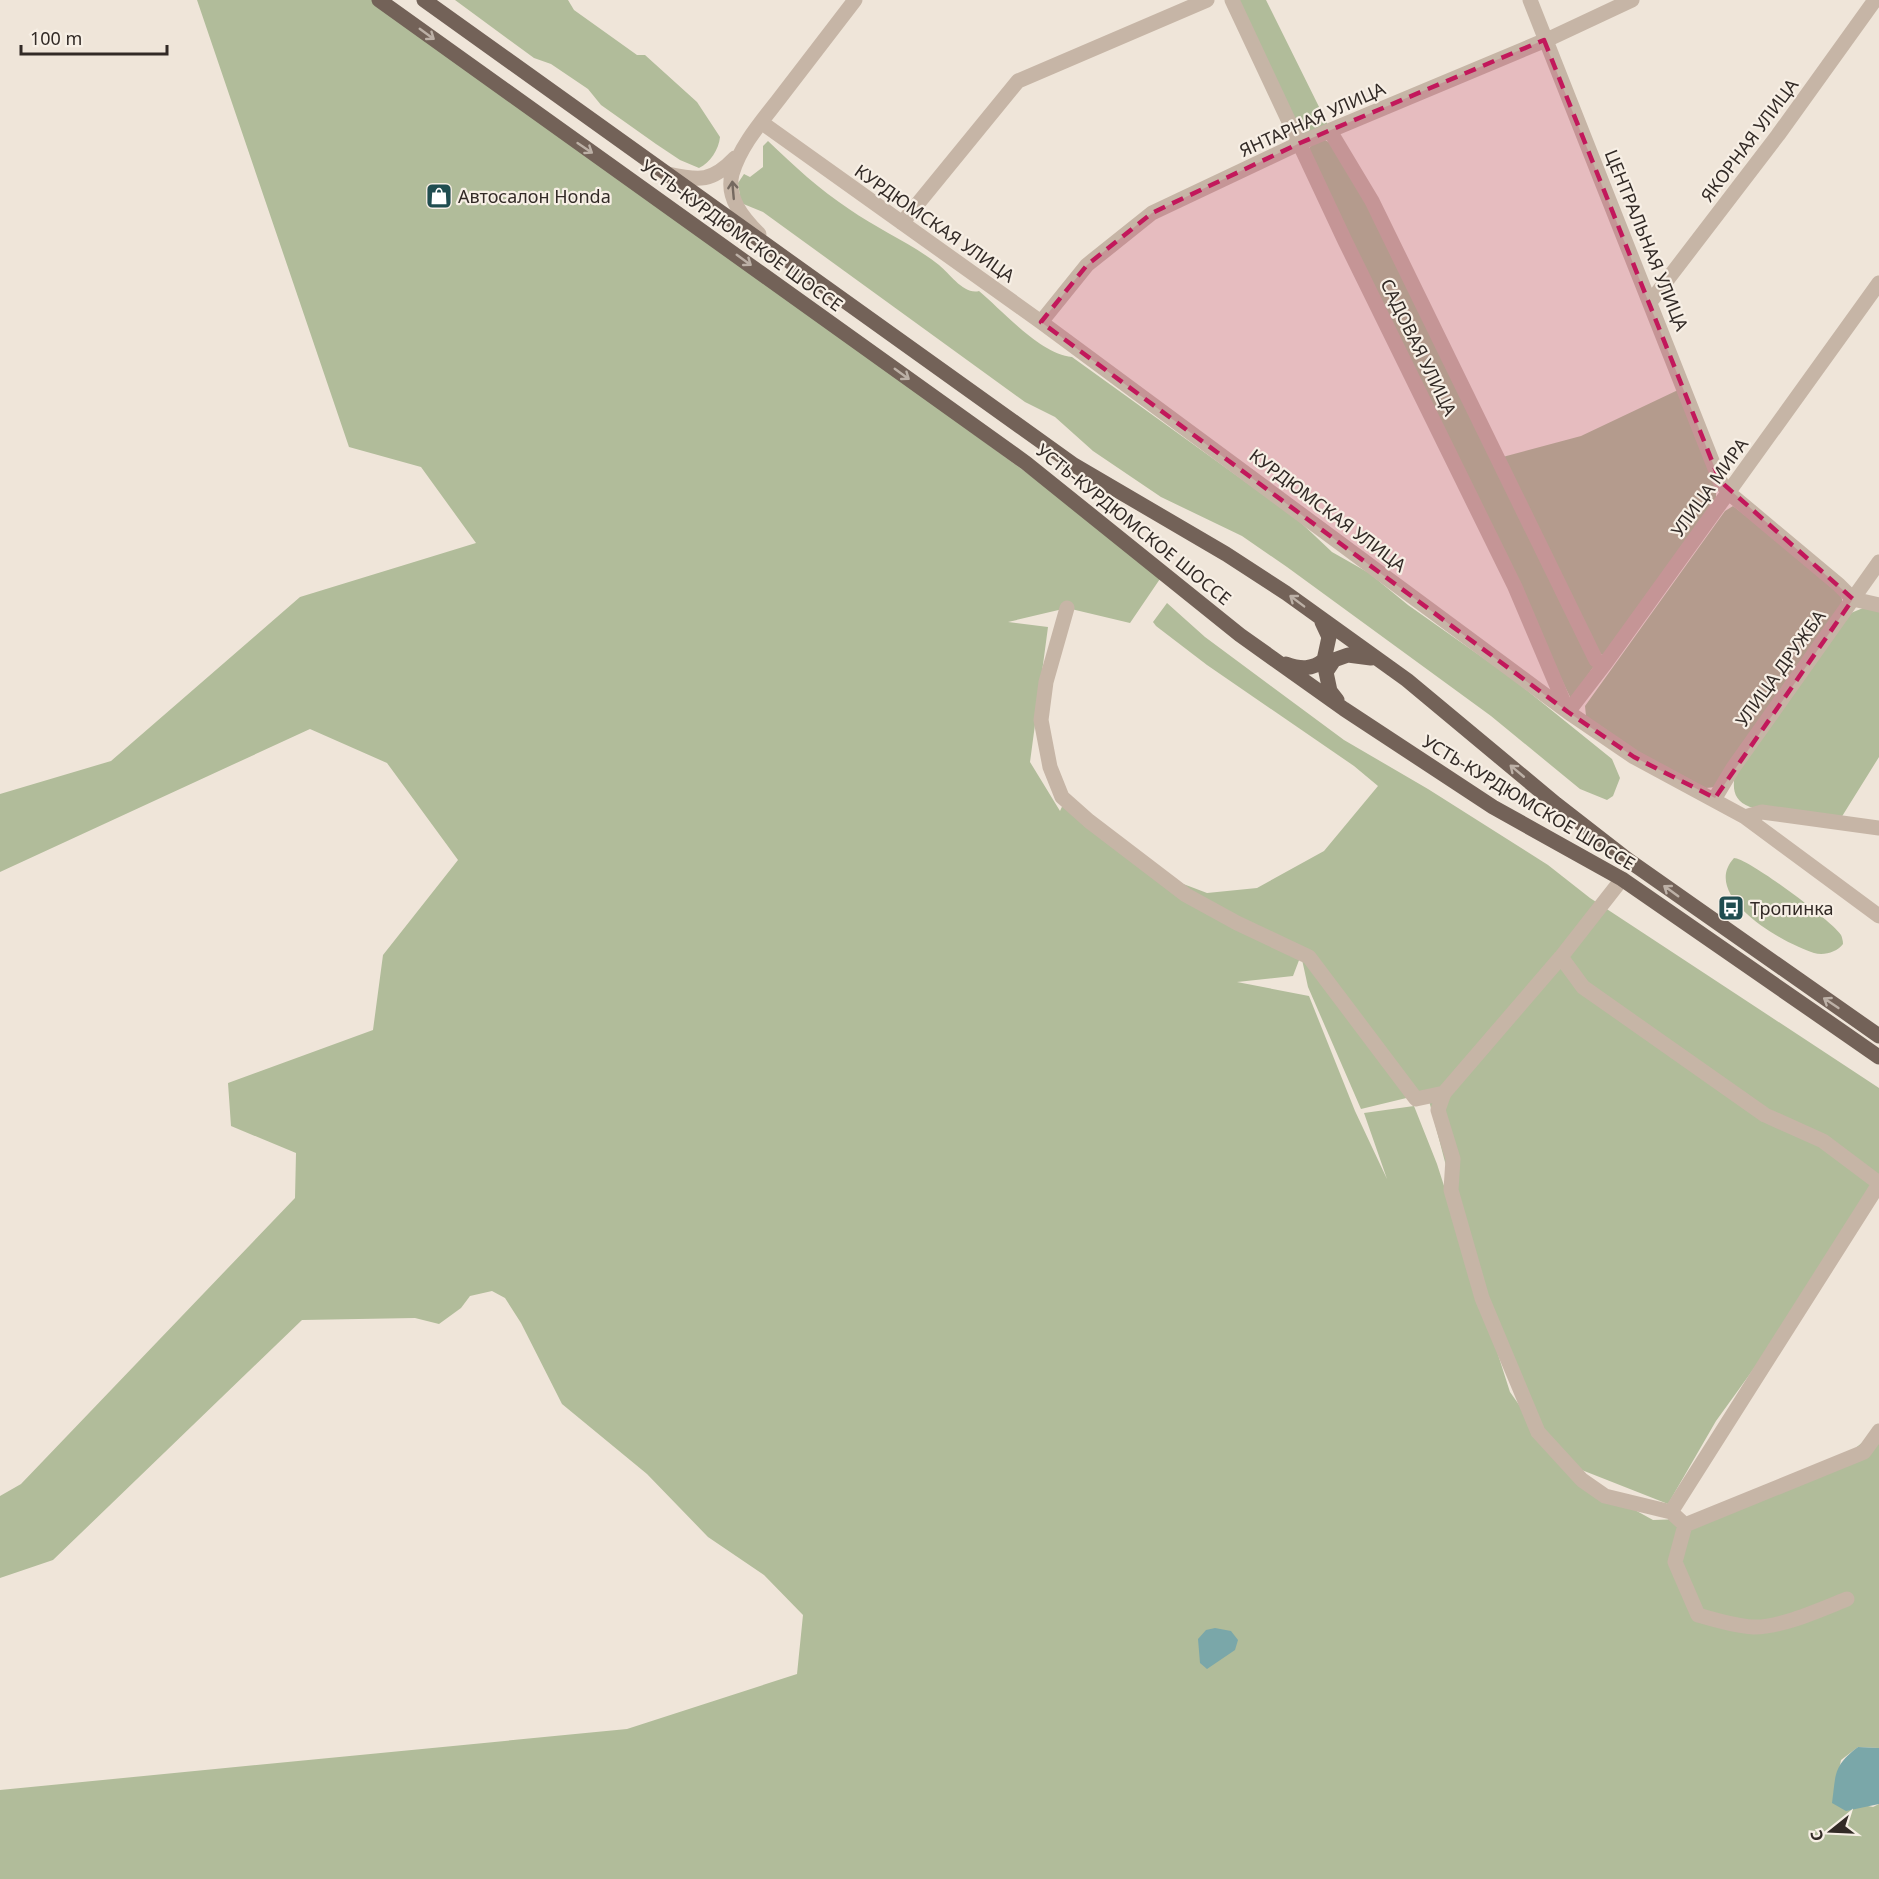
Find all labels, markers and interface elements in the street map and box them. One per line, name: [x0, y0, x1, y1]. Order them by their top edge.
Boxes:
scale bar: [21, 18, 166, 56]
text: 100 m: [30, 26, 82, 50]
one-way arrow: [418, 28, 434, 40]
street label: ЯКОРНАЯ УЛИЦА: [1695, 73, 1804, 206]
street label: ЯНТАРНАЯ УЛИЦА: [1235, 76, 1389, 162]
one-way arrow: [576, 142, 593, 154]
street label: ЦЕНТРАЛЬНАЯ УЛИЦА: [1600, 146, 1694, 335]
street label: УСТЬ-КУРДЮМСКОЕ ШОССЕ: [636, 154, 848, 316]
street label: КУРДЮМСКАЯ УЛИЦА: [850, 159, 1020, 288]
shop icon: Автосалон Honda: [424, 181, 454, 211]
one-way arrow: [727, 181, 738, 201]
place label: Автосалон Honda: [458, 184, 611, 208]
one-way arrow: [736, 254, 752, 266]
street label: САДОВАЯ УЛИЦА: [1375, 274, 1463, 420]
one-way arrow: [894, 368, 910, 380]
street label: УЛИЦА МИРА: [1665, 432, 1753, 541]
street label: УСТЬ-КУРДЮМСКОЕ ШОССЕ: [1032, 438, 1236, 610]
street label: КУРДЮМСКАЯ УЛИЦА: [1245, 443, 1412, 577]
one-way arrow: [1289, 595, 1305, 608]
street label: УЛИЦА ДРУЖБА: [1730, 604, 1831, 731]
street label: УСТЬ-КУРДЮМСКОЕ ШОССЕ: [1418, 729, 1640, 875]
one-way arrow: [1510, 765, 1526, 778]
one-way arrow: [1664, 885, 1680, 897]
bus stop icon: Тропинка: [1716, 893, 1746, 923]
place label: Тропинка: [1750, 896, 1833, 920]
one-way arrow: [1823, 997, 1839, 1009]
north arrow: [1801, 1801, 1861, 1861]
text: С: [1805, 1827, 1829, 1844]

